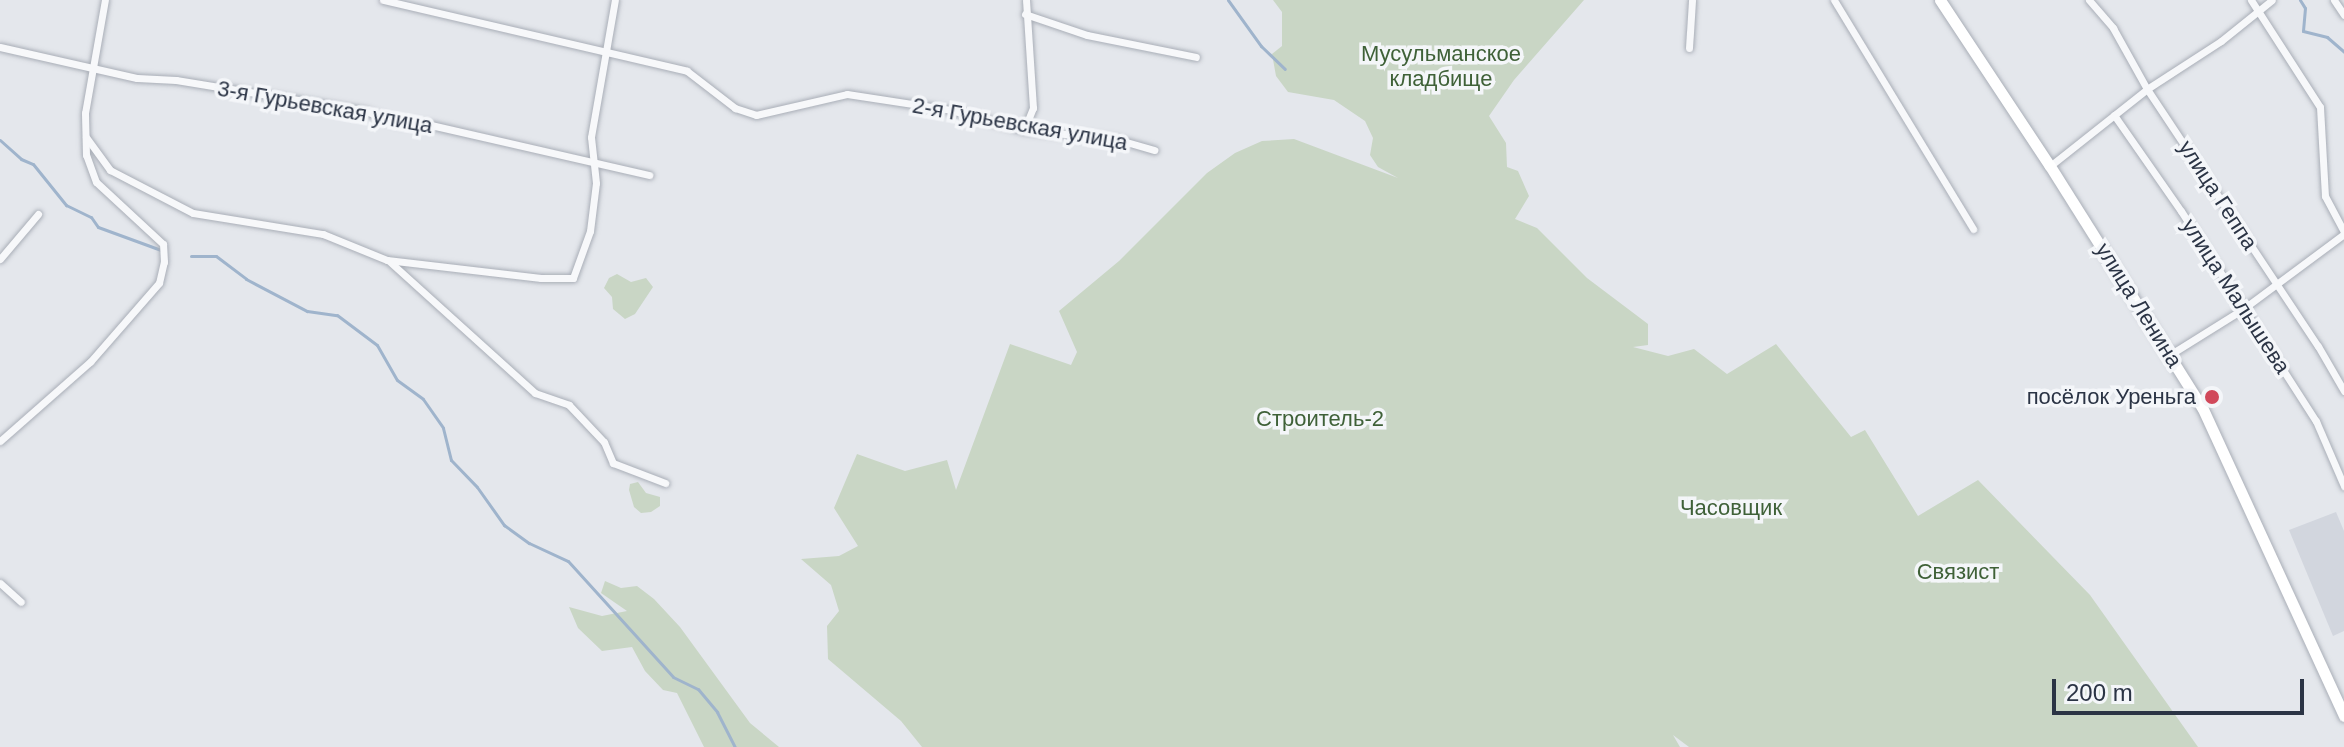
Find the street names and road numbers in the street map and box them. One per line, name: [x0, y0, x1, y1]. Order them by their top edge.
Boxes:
street label: 3-я Гурьевская улица: [215, 75, 435, 139]
street label: 2-я Гурьевская улица: [910, 92, 1130, 156]
street label: улица Геппа: [2173, 135, 2263, 255]
street label: улица Малышева: [2176, 213, 2296, 379]
street label: улица Ленина: [2090, 238, 2188, 372]

